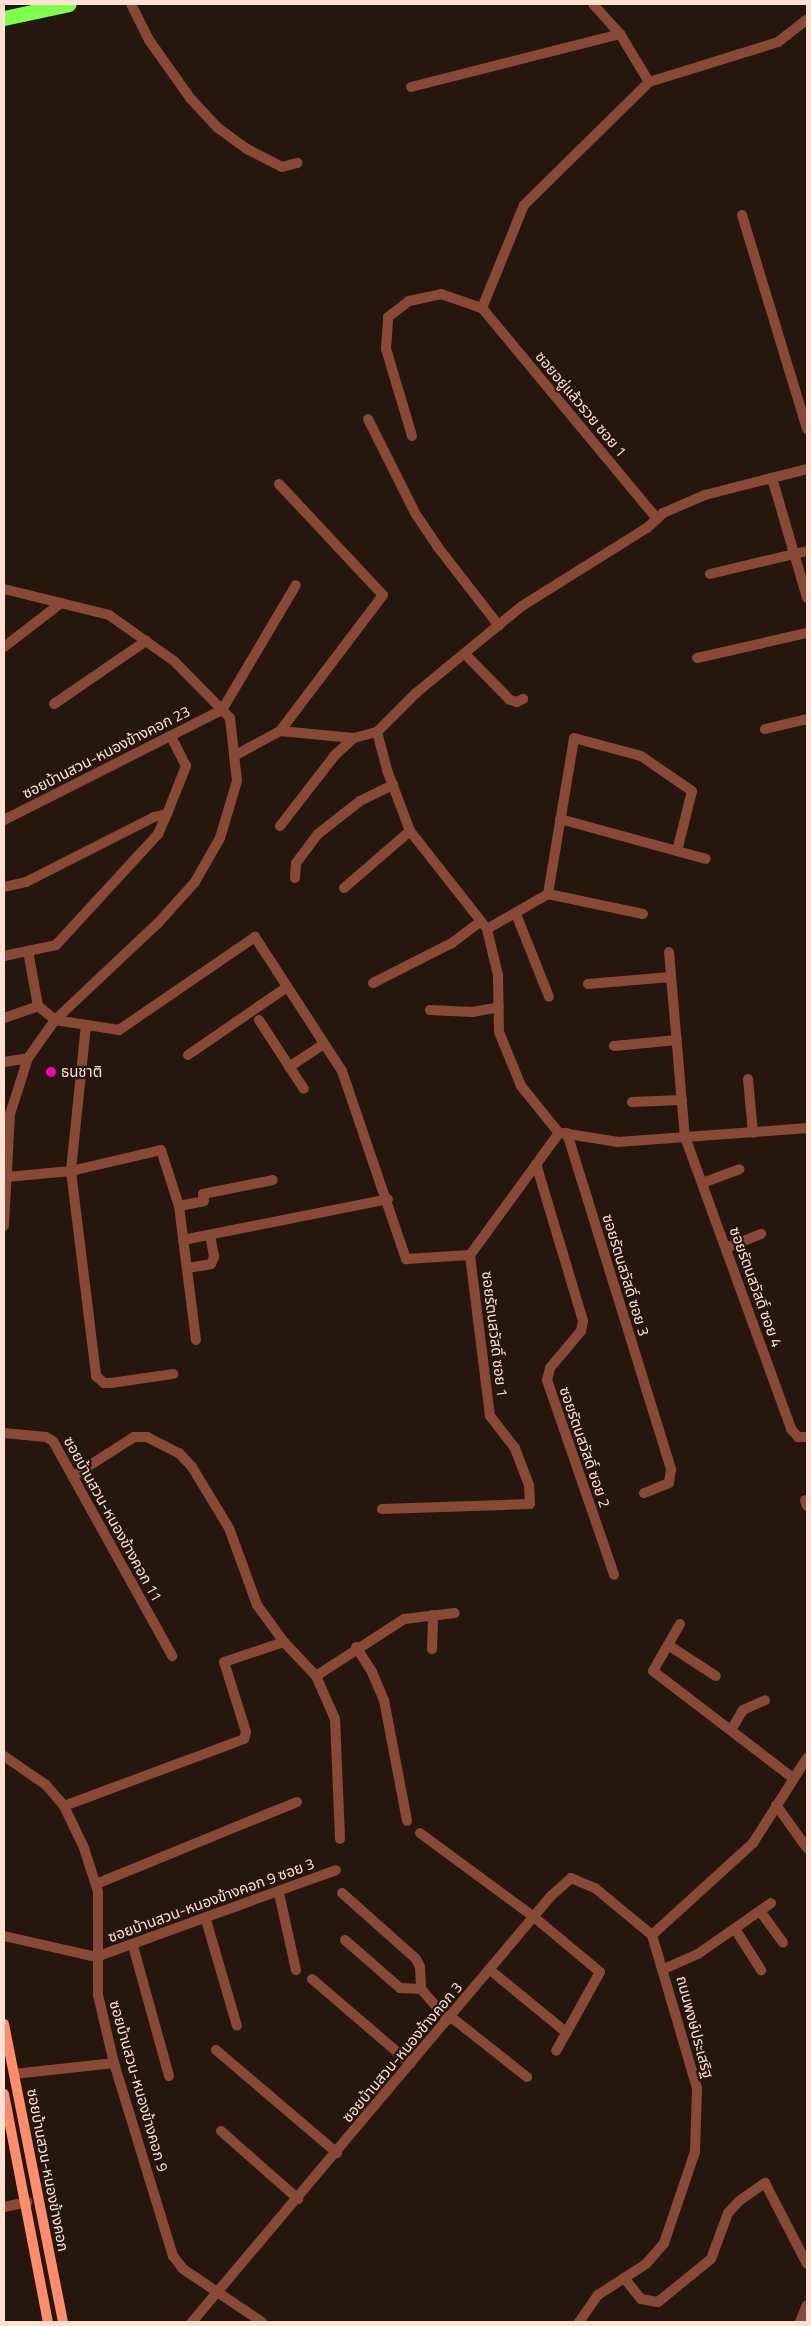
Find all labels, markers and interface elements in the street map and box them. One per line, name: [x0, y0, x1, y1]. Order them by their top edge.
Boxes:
street label: ซอยอยู่แล้วรวย ซอย 1: [532, 348, 630, 460]
street label: ซอยบ้านสวน-หนองข้างคอก 23: [19, 702, 193, 802]
place label: ธนชาติ: [61, 1063, 102, 1081]
marker: ธนชาติ: [45, 1066, 57, 1078]
street label: ซอยรัตนสวัสดิ์ ซอย 3: [599, 1212, 653, 1338]
street label: ซอยรัตนสวัสดิ์ ซอย 4: [726, 1224, 786, 1350]
street label: ซอยรัตนสวัสดิ์ ซอย 1: [478, 1270, 512, 1398]
street label: ซอยรัตนสวัสดิ์ ซอย 2: [556, 1384, 614, 1510]
street label: ซอยบ้านสวน-หนองข้างคอก 11: [60, 1433, 166, 1605]
street label: ซอยบ้านสวน-หนองข้างคอก 9 ซอย 3: [105, 1854, 317, 1946]
street label: ถนนพงษ์ประเสริฐ: [673, 1974, 717, 2080]
street label: ซอยบ้านสวน-หนองข้างคอก 3: [338, 1978, 466, 2126]
street label: ซอยบ้านสวน-หนองข้างคอก 9: [106, 1998, 172, 2174]
street label: ซอยบ้านสวน-หนองข้างคอก: [23, 2087, 73, 2253]

